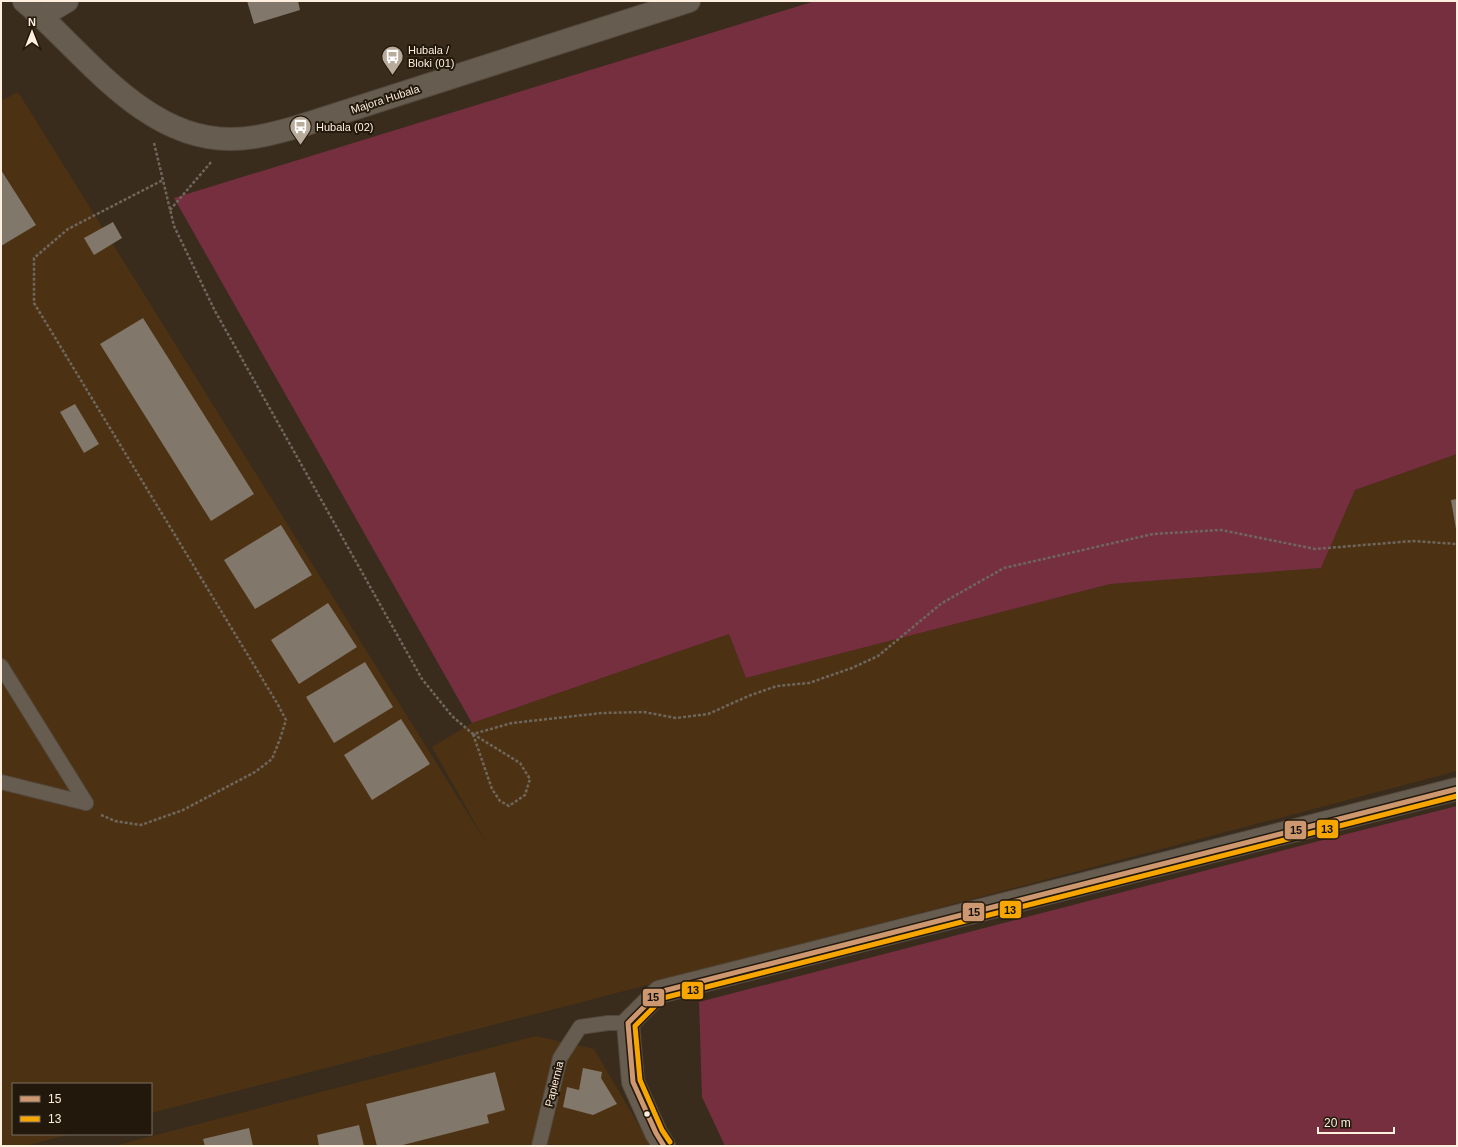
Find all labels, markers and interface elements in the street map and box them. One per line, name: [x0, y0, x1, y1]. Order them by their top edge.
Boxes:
north arrow: [12, 12, 52, 52]
text: N: [28, 16, 36, 28]
bus stop icon: Hubala / Bloki (01): [379, 43, 405, 76]
place label: Hubala / Bloki (01): [408, 44, 454, 69]
street label: Majora Hubala: [349, 82, 422, 116]
bus stop icon: Hubala (02): [288, 114, 314, 147]
place label: Hubala (02): [316, 121, 373, 133]
line badge: 13: [1316, 819, 1339, 839]
line badge: 15: [1284, 820, 1307, 840]
text: 13: [1321, 823, 1333, 835]
text: 15: [1290, 824, 1302, 836]
line badge: 13: [999, 900, 1022, 919]
line badge: 15: [962, 902, 985, 922]
text: 13: [1004, 904, 1016, 916]
text: 15: [968, 906, 980, 918]
line badge: 13: [681, 981, 704, 1000]
text: 13: [687, 984, 699, 996]
line badge: 15: [642, 988, 665, 1007]
text: 15: [647, 991, 659, 1003]
street label: Papiernia: [543, 1059, 566, 1108]
legend: [12, 1083, 152, 1135]
text: 15: [48, 1092, 62, 1106]
unlabelled marker: [642, 1109, 652, 1119]
scale bar: [1318, 1109, 1394, 1135]
text: 13: [48, 1112, 62, 1126]
text: 20 m: [1324, 1116, 1351, 1130]

